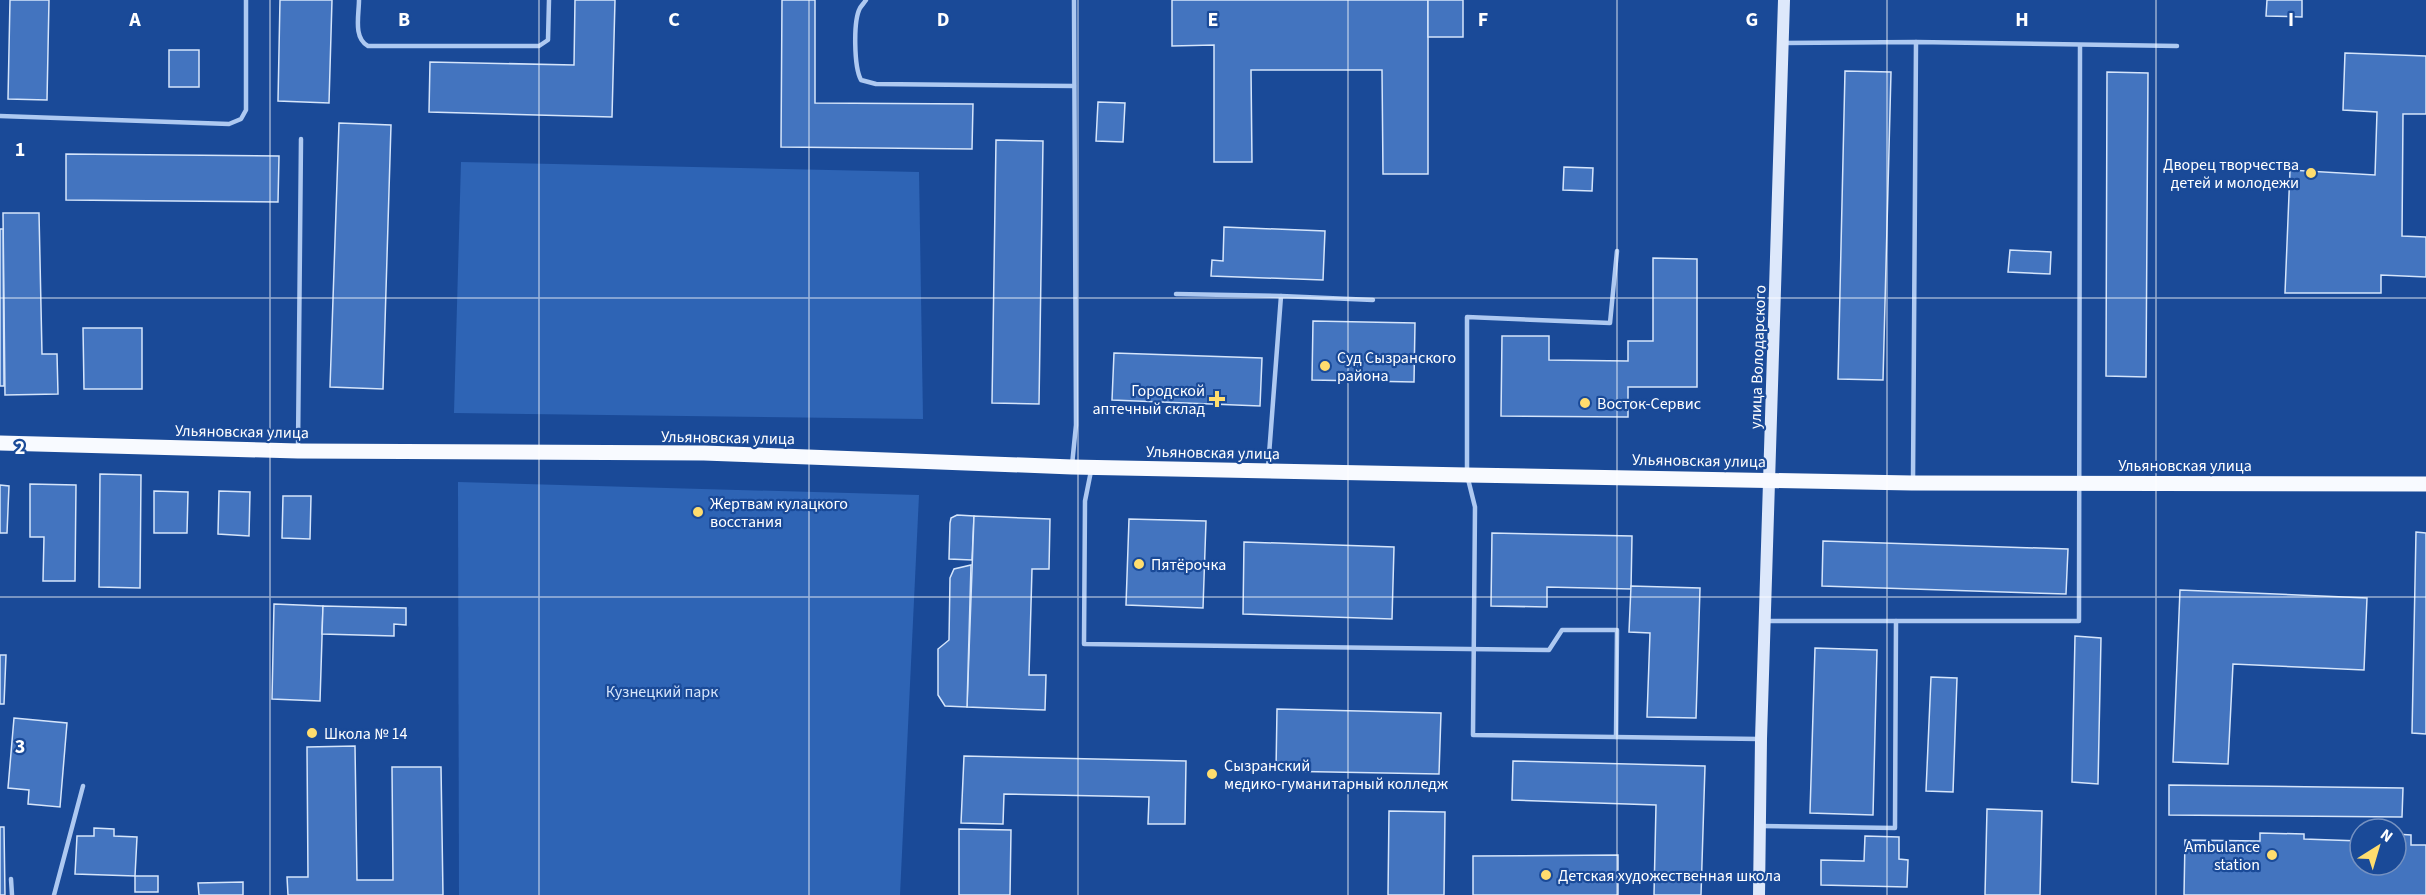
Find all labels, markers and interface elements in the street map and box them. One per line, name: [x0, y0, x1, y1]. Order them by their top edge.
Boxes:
text: A: [128, 6, 141, 34]
text: B: [398, 6, 410, 34]
text: C: [668, 6, 680, 34]
text: D: [937, 6, 949, 34]
text: E: [1208, 6, 1218, 34]
text: F: [1478, 6, 1488, 34]
text: G: [1746, 6, 1758, 34]
text: H: [2015, 6, 2029, 34]
text: I: [2288, 6, 2294, 34]
text: 1: [15, 136, 25, 164]
place label: Дворец творчества детей и молодежи: [2163, 154, 2299, 194]
marker: Дворец творчества детей и молодежи: [2304, 166, 2318, 180]
street label: улица Володарского: [1744, 285, 1772, 429]
place label: Суд Сызранского района: [1337, 347, 1456, 387]
marker: Суд Сызранского района: [1318, 359, 1332, 373]
place label: Городской аптечный склад: [1092, 380, 1205, 420]
marker: Городской аптечный склад: [1210, 392, 1224, 406]
place label: Восток-Сервис: [1597, 393, 1701, 415]
marker: Восток-Сервис: [1578, 396, 1592, 410]
street label: Ульяновская улица: [175, 420, 309, 444]
street label: Ульяновская улица: [661, 426, 795, 450]
text: 2: [15, 434, 25, 462]
street label: Ульяновская улица: [1146, 441, 1280, 465]
street label: Ульяновская улица: [1632, 449, 1766, 473]
street label: Ульяновская улица: [2118, 455, 2252, 477]
place label: Жертвам кулацкого восстания: [710, 493, 848, 533]
marker: Жертвам кулацкого восстания: [691, 505, 705, 519]
place label: Пятёрочка: [1151, 554, 1226, 576]
marker: Пятёрочка: [1132, 557, 1146, 571]
park label: Кузнецкий парк: [606, 681, 718, 703]
place label: Школа № 14: [324, 723, 408, 745]
marker: Школа № 14: [305, 726, 319, 740]
text: 3: [15, 733, 25, 761]
place label: Сызранский медико-гуманитарный колледж: [1224, 755, 1448, 795]
marker: Сызранский медико-гуманитарный колледж: [1205, 767, 1219, 781]
north arrow: [2348, 817, 2408, 877]
text: N: [2376, 824, 2397, 848]
place label: Ambulance station: [2185, 836, 2260, 876]
marker: Ambulance station: [2265, 848, 2279, 862]
place label: Детская художественная школа: [1558, 865, 1781, 887]
marker: Детская художественная школа: [1539, 868, 1553, 882]

